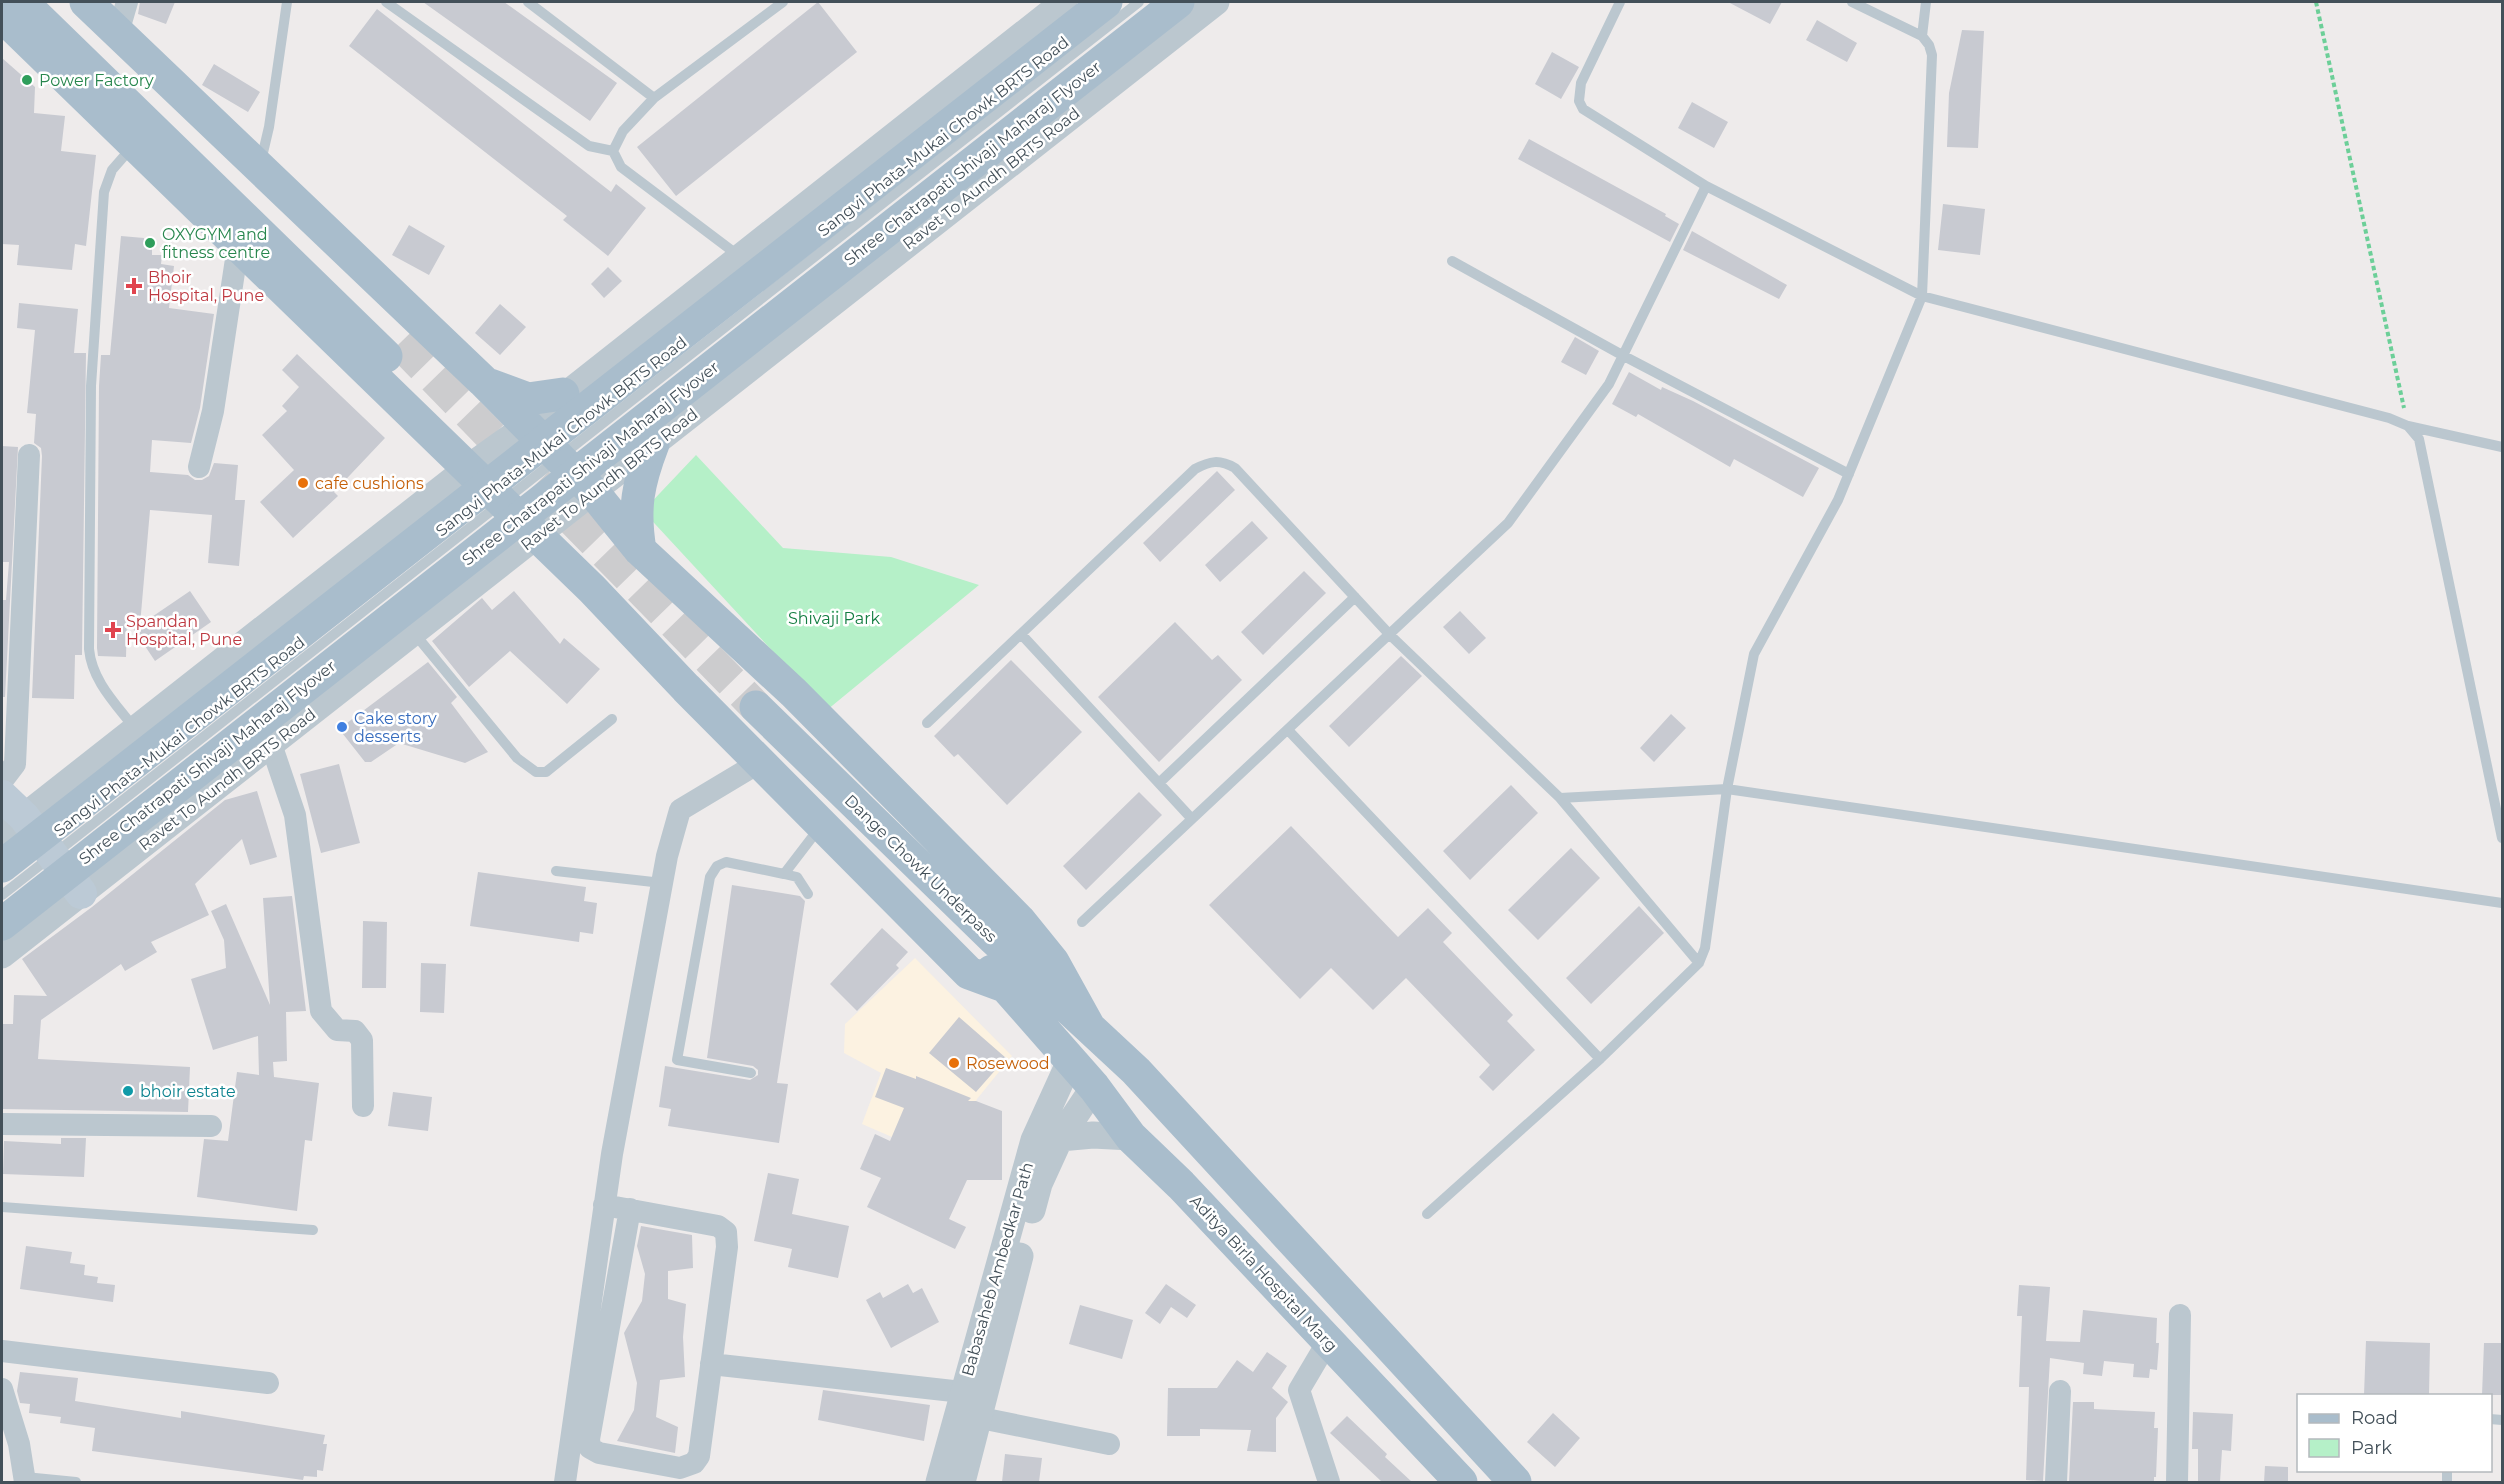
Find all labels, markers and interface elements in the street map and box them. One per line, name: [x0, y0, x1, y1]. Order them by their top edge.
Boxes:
street label: Sangvi Phata-Mukai Chowk BRTS Road: [814, 32, 1073, 240]
street label: Shree Chatrapati Shivaji Maharaj Flyover: [840, 57, 1104, 270]
place label: Power Factory: [39, 71, 154, 90]
marker: Power Factory: [20, 73, 34, 87]
street label: Ravet To Aundh BRTS Road: [899, 103, 1084, 253]
place label: OXYGYM and fitness centre: [162, 225, 270, 262]
marker: OXYGYM and fitness centre: [143, 236, 157, 250]
place label: Bhoir Hospital, Pune: [148, 268, 264, 305]
marker: Bhoir Hospital, Pune: [125, 277, 143, 295]
street label: Sangvi Phata-Mukai Chowk BRTS Road: [432, 332, 691, 540]
street label: Shree Chatrapati Shivaji Maharaj Flyover: [458, 357, 722, 570]
street label: Ravet To Aundh BRTS Road: [517, 404, 702, 554]
place label: cafe cushions: [315, 474, 424, 493]
marker: cafe cushions: [296, 476, 310, 490]
park label: Shivaji Park: [788, 609, 881, 628]
place label: Spandan Hospital, Pune: [126, 612, 242, 649]
marker: Spandan Hospital, Pune: [104, 621, 122, 639]
street label: Sangvi Phata-Mukai Chowk BRTS Road: [50, 632, 309, 840]
street label: Shree Chatrapati Shivaji Maharaj Flyover: [75, 656, 339, 869]
street label: Ravet To Aundh BRTS Road: [135, 704, 320, 854]
place label: Cake story desserts: [354, 709, 437, 746]
marker: Cake story desserts: [335, 720, 349, 734]
street label: Dange Chowk Underpass: [841, 791, 1001, 946]
place label: Rosewood: [966, 1054, 1050, 1073]
marker: Rosewood: [947, 1056, 961, 1070]
place label: bhoir estate: [140, 1082, 236, 1101]
marker: bhoir estate: [121, 1084, 135, 1098]
street label: Babasaheb Ambedkar Path: [958, 1160, 1037, 1378]
street label: Aditya Birla Hospital Marg: [1186, 1191, 1341, 1355]
legend: [2297, 1394, 2492, 1472]
text: Road: [2351, 1407, 2398, 1429]
text: Park: [2351, 1437, 2392, 1459]

